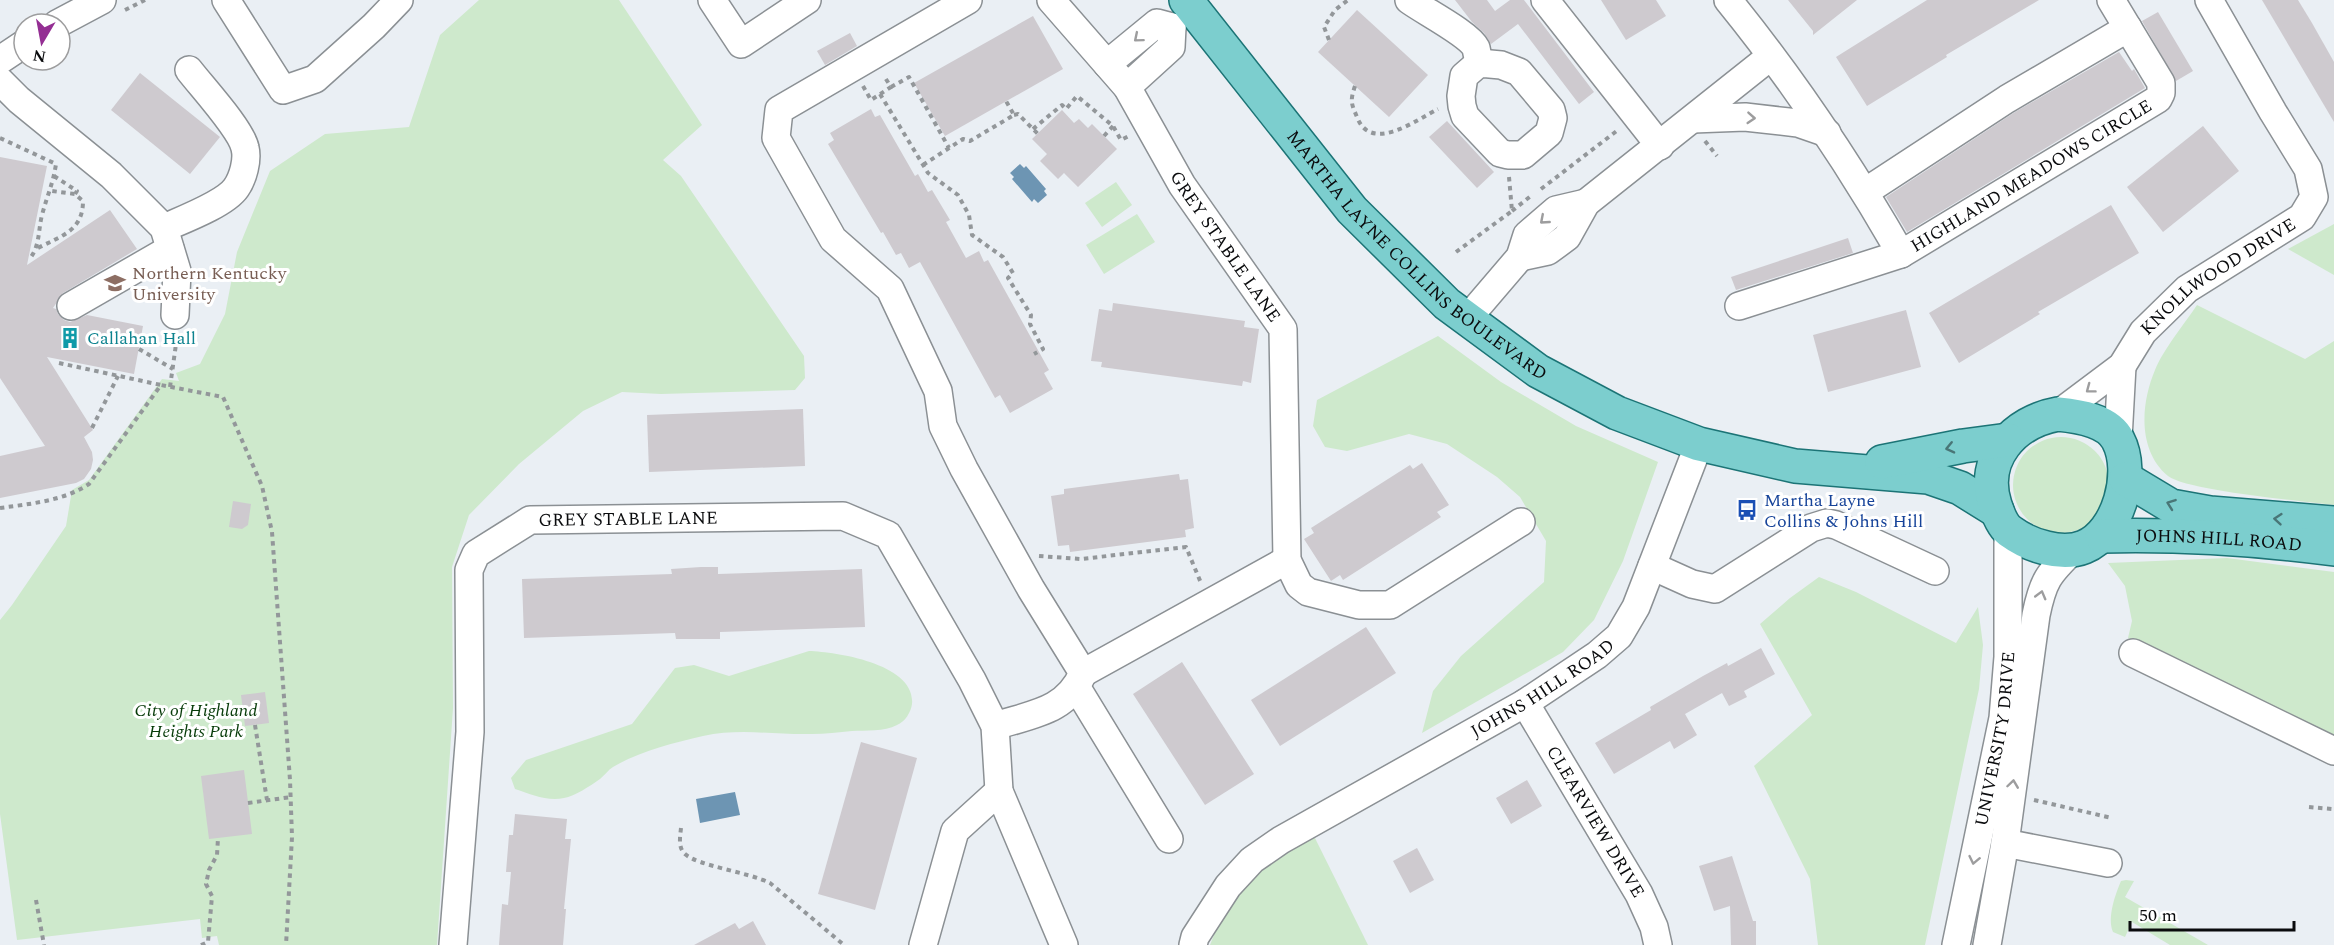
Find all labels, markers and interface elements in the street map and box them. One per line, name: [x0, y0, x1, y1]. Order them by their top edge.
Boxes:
north arrow: [12, 12, 72, 72]
one-way arrow: [1134, 31, 1145, 42]
text: N: [31, 43, 48, 69]
street label: HIGHLAND MEADOWS CIRCLE: [1905, 93, 2157, 259]
one-way arrow: [1747, 112, 1756, 125]
street label: MARTHA LAYNE COLLINS BOULEVARD: [1280, 125, 1552, 387]
street label: GREY STABLE LANE: [1163, 166, 1287, 328]
street label: KNOLLWOOD DRIVE: [2134, 211, 2301, 342]
one-way arrow: [1540, 213, 1551, 224]
place label: Northern Kentucky University: [132, 260, 288, 308]
school or university icon: Northern Kentucky University: [103, 271, 127, 295]
place label: Callahan Hall: [87, 325, 196, 352]
building icon: Callahan Hall: [58, 326, 82, 350]
one-way arrow: [2085, 382, 2096, 393]
one-way arrow: [1945, 441, 1955, 454]
place label: Martha Layne Collins & Johns Hill: [1764, 487, 1923, 535]
bus stop icon: Martha Layne Collins & Johns Hill: [1735, 498, 1759, 522]
one-way arrow: [2167, 499, 2178, 511]
street label: GREY STABLE LANE: [538, 505, 718, 534]
one-way arrow: [2274, 513, 2283, 526]
street label: JOHNS HILL ROAD: [2136, 523, 2303, 559]
one-way arrow: [2033, 590, 2046, 600]
street label: JOHNS HILL ROAD: [1466, 632, 1621, 745]
street label: UNIVERSITY DRIVE: [1968, 651, 2022, 829]
park label: City of Highland Heights Park: [135, 697, 258, 745]
street label: CLEARVIEW DRIVE: [1539, 740, 1651, 903]
one-way arrow: [2007, 779, 2019, 788]
one-way arrow: [1968, 855, 1981, 865]
scale bar: [2130, 894, 2294, 932]
text: 50 m: [2139, 902, 2177, 929]

